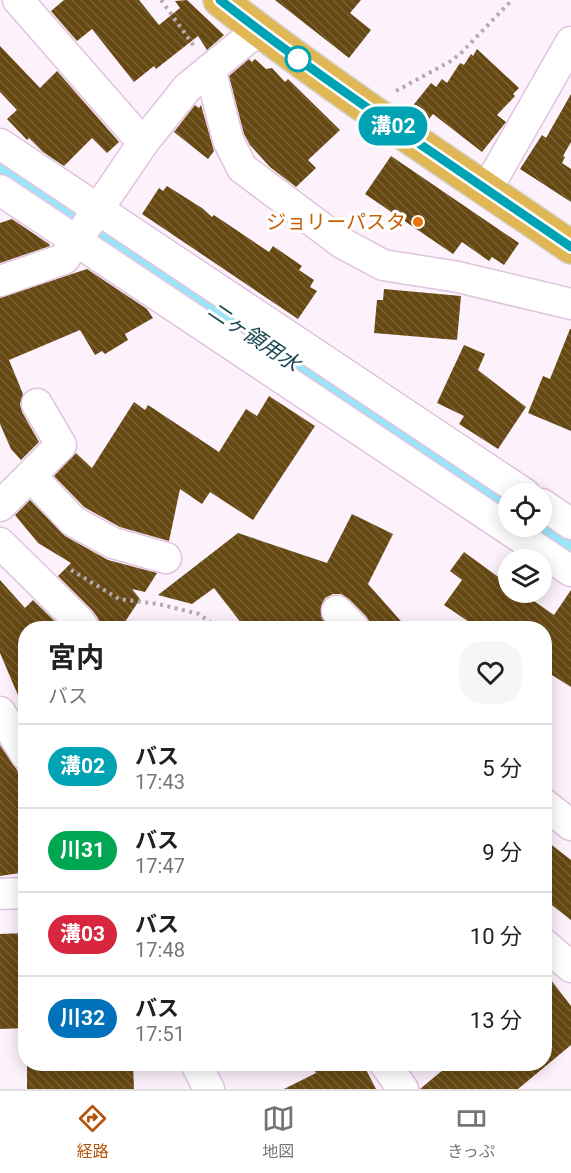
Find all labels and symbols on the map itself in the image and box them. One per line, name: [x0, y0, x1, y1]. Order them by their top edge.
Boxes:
unlabelled marker: [285, 46, 311, 72]
line badge: 溝02: [358, 106, 428, 146]
place label: ジョリーパスタ: [266, 210, 406, 234]
marker: ジョリーパスタ: [411, 215, 425, 229]
water label: 二ヶ領用水: [204, 298, 306, 377]

